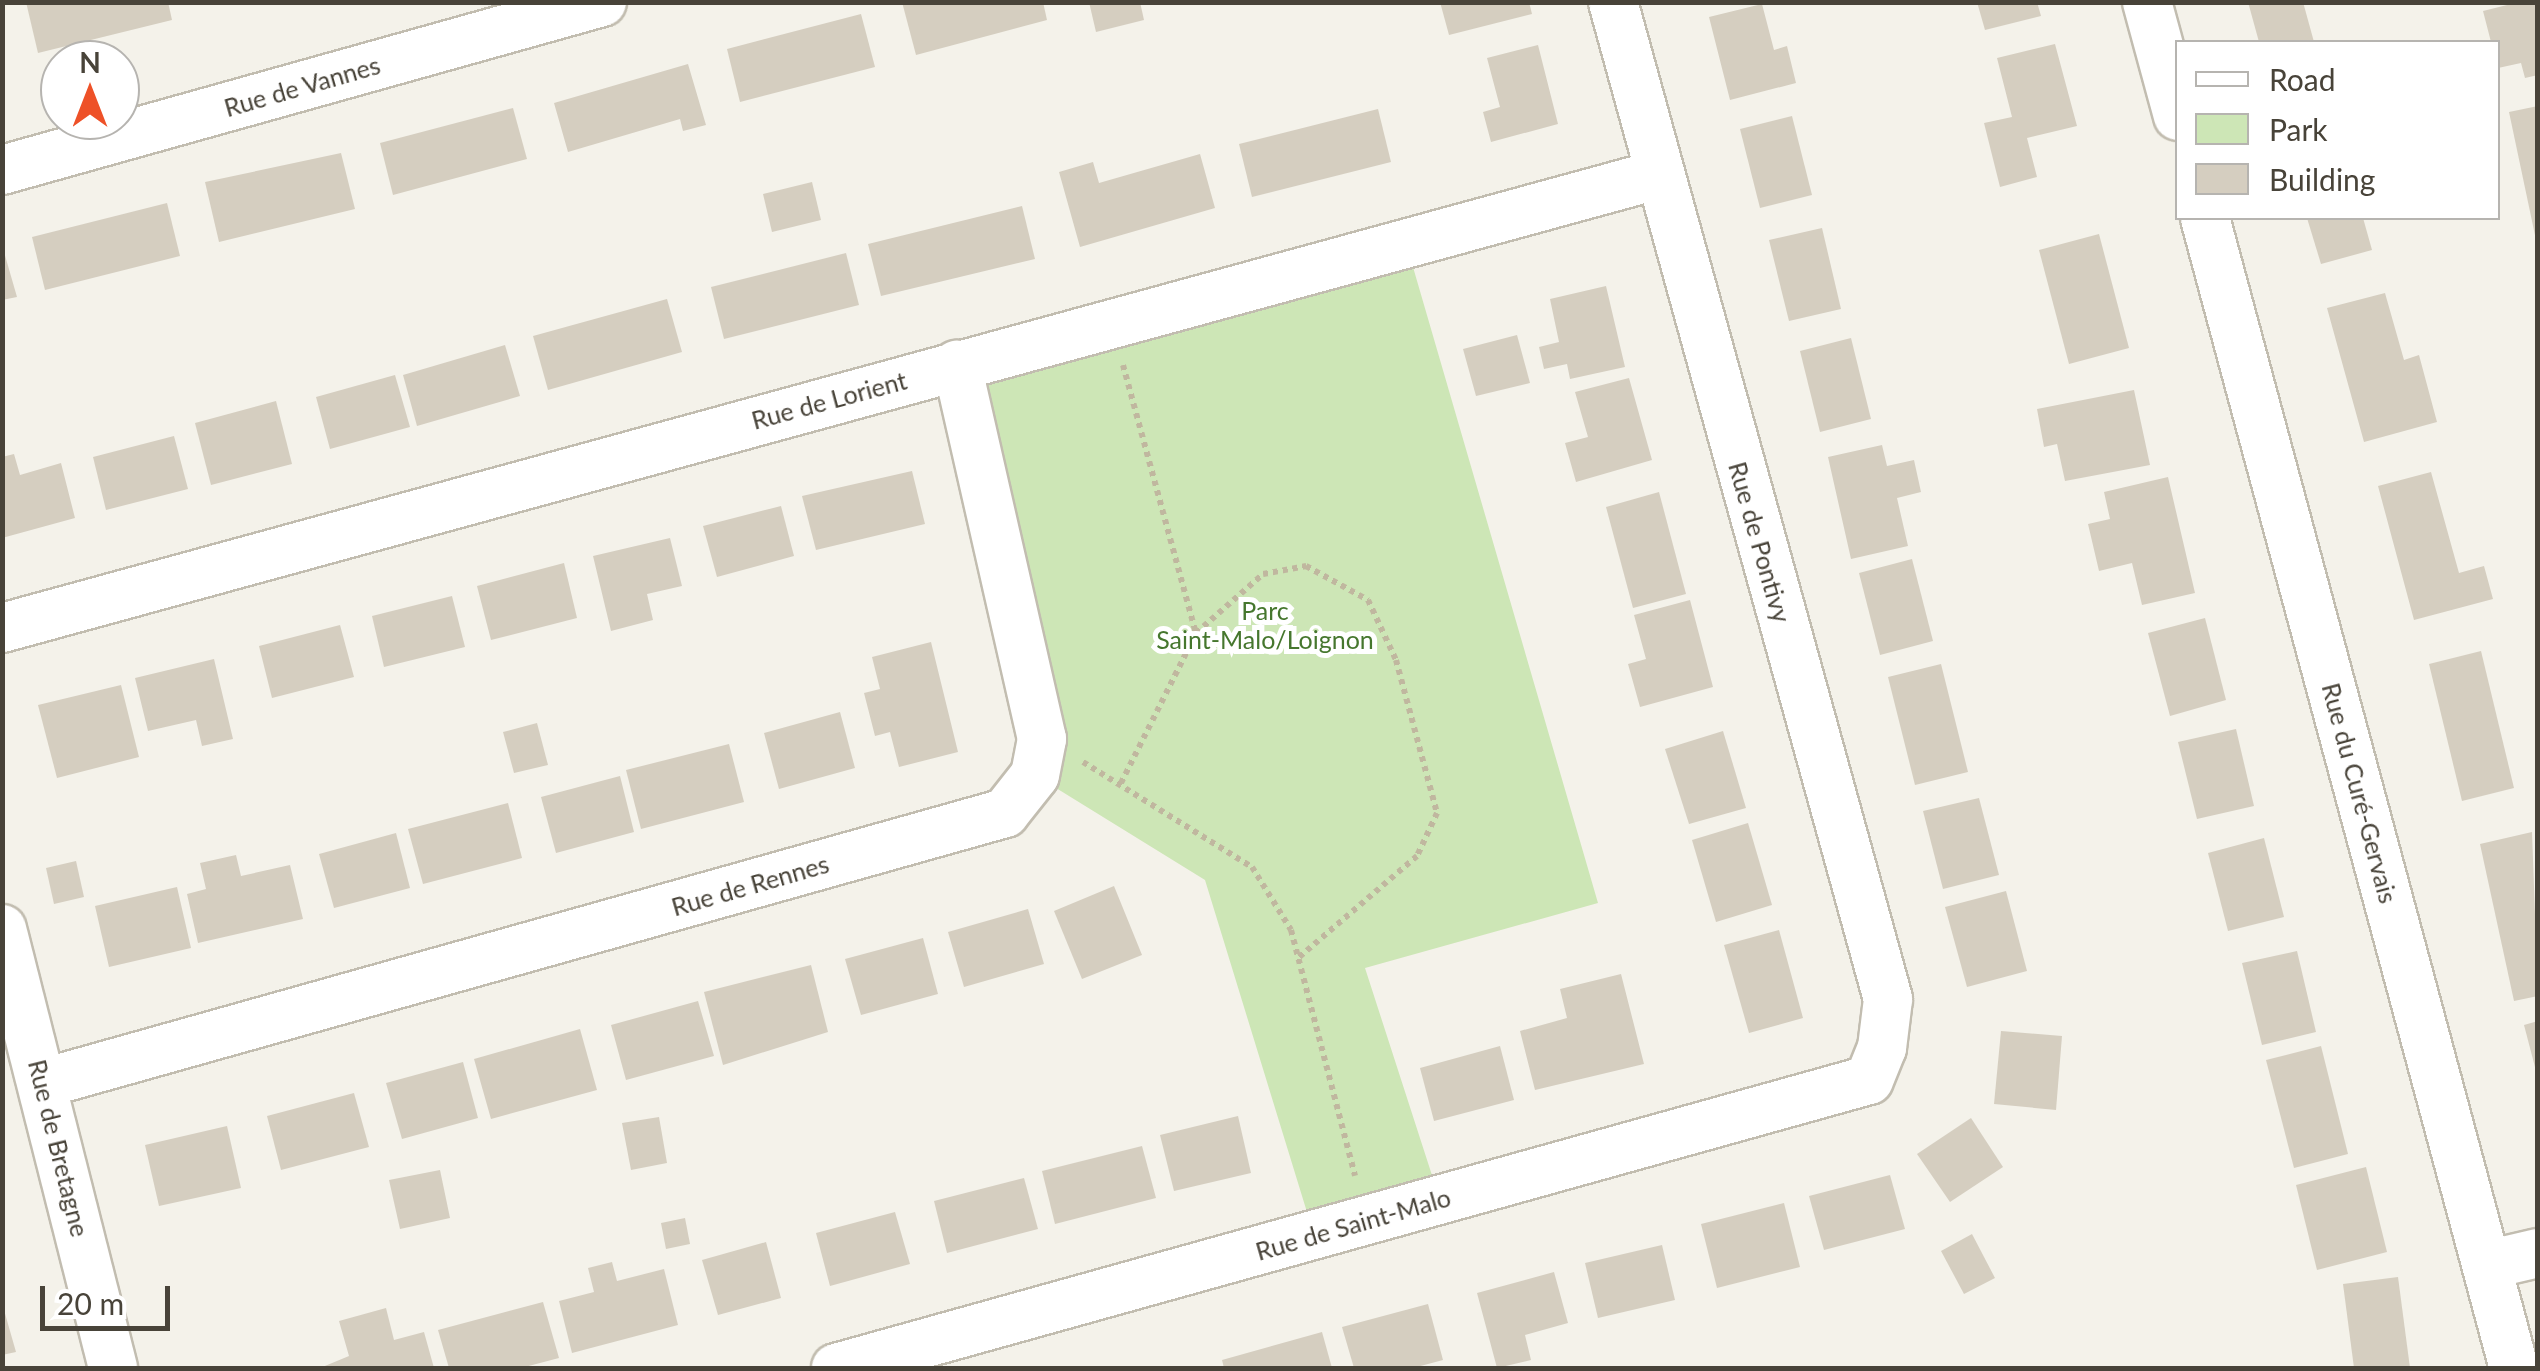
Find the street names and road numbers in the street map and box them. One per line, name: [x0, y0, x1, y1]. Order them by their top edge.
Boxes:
street label: Rue de Vannes: [220, 49, 384, 123]
street label: Rue de Lorient: [748, 365, 910, 435]
street label: Rue de Pontivy: [1723, 458, 1797, 626]
street label: Rue du Curé-Gervais: [2316, 680, 2404, 906]
street label: Rue de Rennes: [668, 848, 832, 922]
street label: Rue de Bretagne: [23, 1056, 95, 1240]
street label: Rue de Saint-Malo: [1252, 1182, 1454, 1266]

